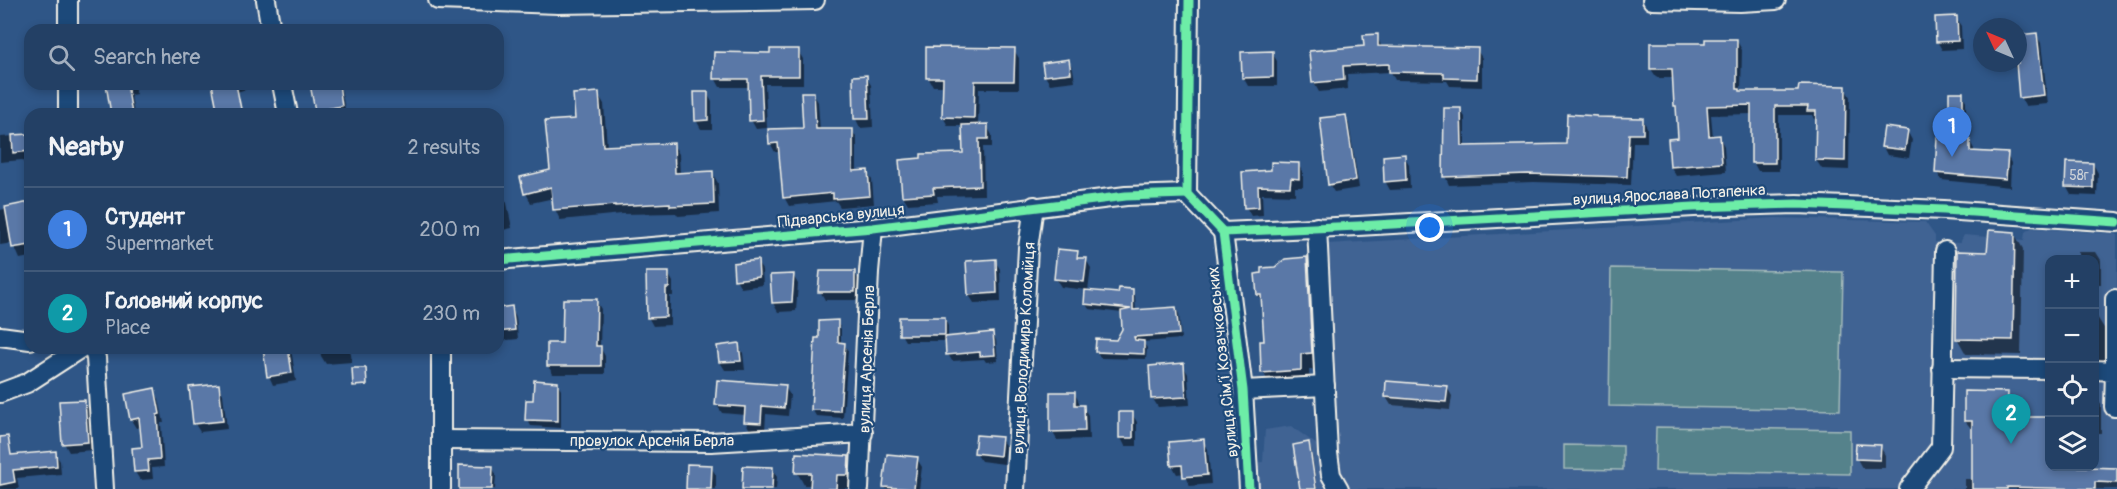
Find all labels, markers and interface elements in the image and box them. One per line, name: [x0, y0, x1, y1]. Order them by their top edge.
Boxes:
north arrow: [1973, 18, 2027, 72]
search box: [24, 24, 504, 90]
icon: search: [45, 41, 78, 74]
text: Search here: [93, 43, 200, 71]
pin: 1: [1932, 108, 1972, 157]
text: Nearby: [48, 131, 124, 163]
text: 2 results: [408, 135, 480, 160]
house number: 58г: [2069, 167, 2089, 184]
street label: вулиця Ярослава Потапенка: [1572, 180, 1766, 210]
street label: Підварська вулиця: [777, 199, 905, 233]
text: Студент: [105, 203, 185, 231]
your location: [1415, 213, 1444, 242]
text: 1: [64, 217, 71, 242]
text: 200 m: [419, 217, 480, 242]
text: Supermarket: [105, 231, 214, 256]
street label: вулиця Володимира Коломійця: [1008, 242, 1040, 455]
map controls: [2045, 255, 2099, 471]
button: +: [2045, 255, 2099, 309]
street label: вулиця Сімʼї Козачковських: [1203, 265, 1243, 458]
street label: вулиця Арсенія Берла: [854, 285, 880, 433]
text: Головний корпус: [105, 287, 263, 315]
text: 2: [62, 301, 73, 326]
text: 230 m: [423, 301, 480, 326]
button: −: [2045, 309, 2099, 363]
text: Place: [105, 315, 150, 340]
button: locate: [2045, 363, 2099, 417]
pin: 2: [1992, 394, 2030, 444]
button: layers: [2045, 417, 2099, 471]
street label: провулок Арсенія Берла: [570, 431, 734, 451]

